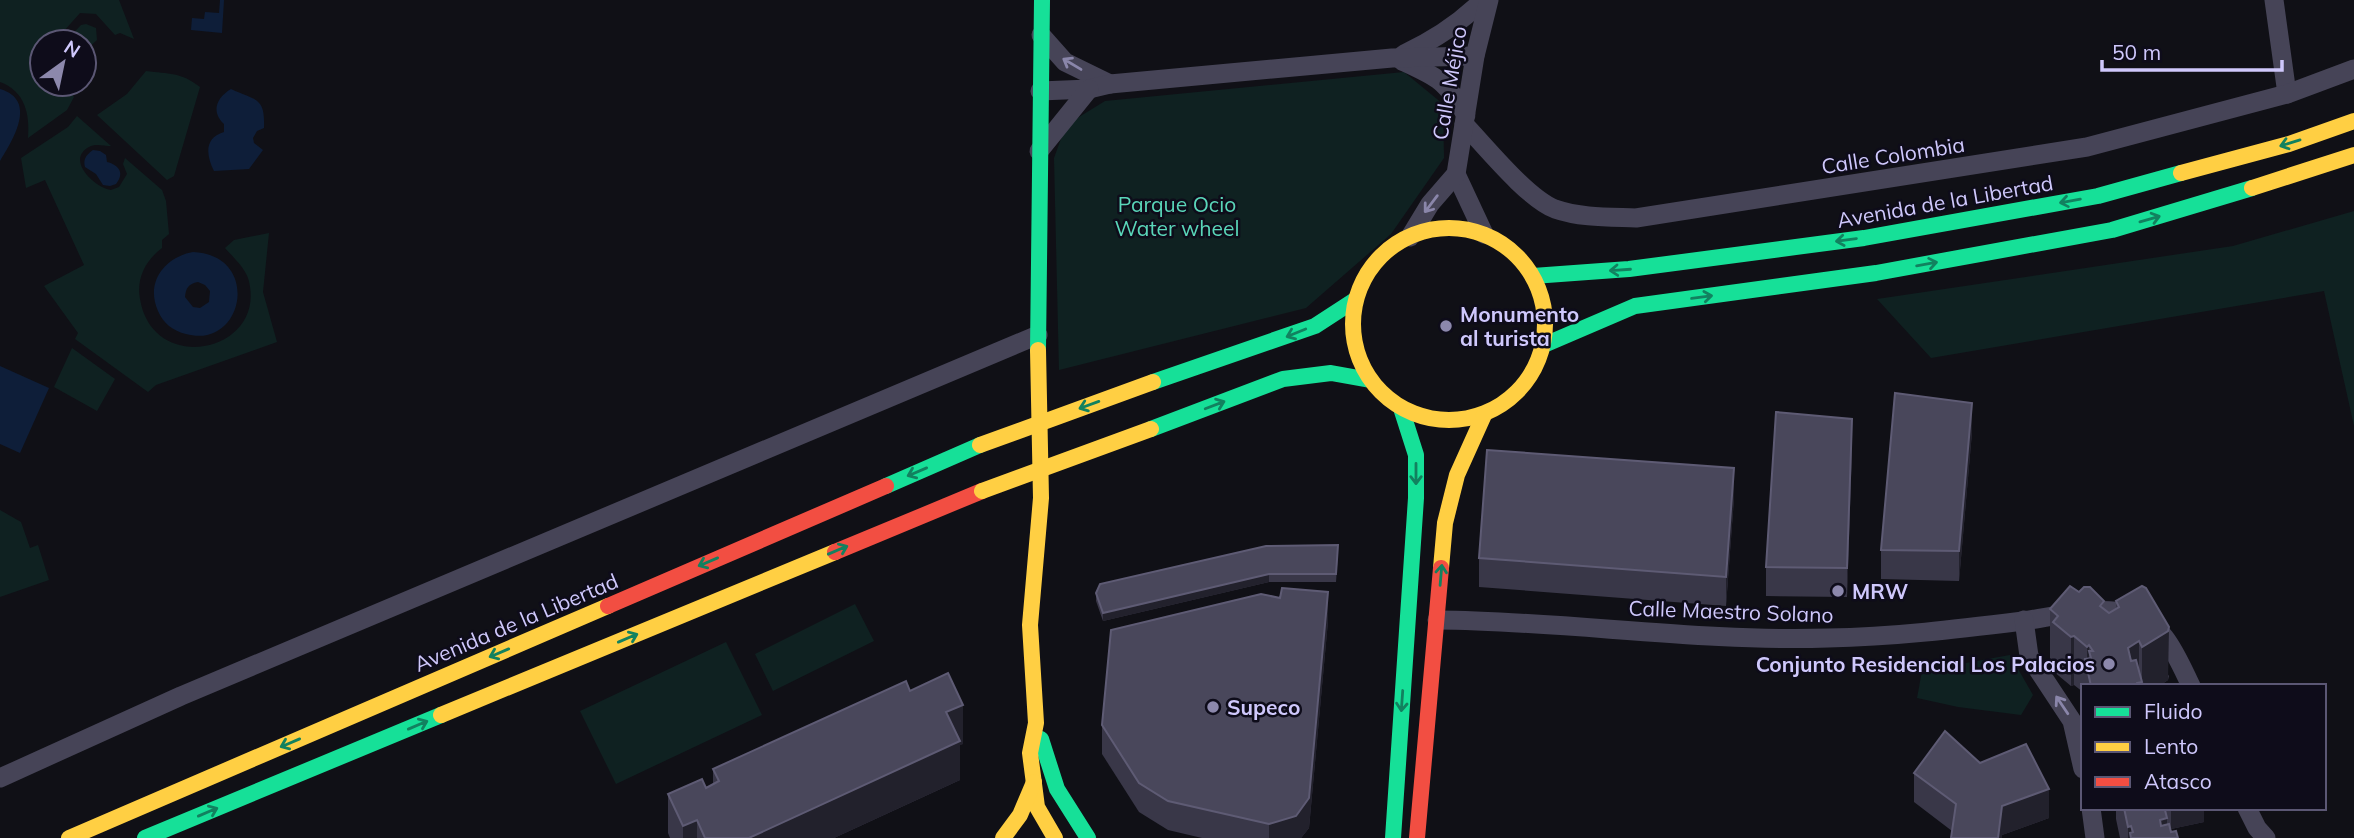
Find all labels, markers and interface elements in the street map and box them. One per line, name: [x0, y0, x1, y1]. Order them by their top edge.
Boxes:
street label: Calle Méjico: [1426, 24, 1472, 142]
north arrow: [28, 28, 98, 98]
scale bar: [2102, 28, 2282, 72]
text: N: [60, 35, 85, 63]
text: 50 m: [2112, 39, 2161, 65]
one-way arrow: [1063, 57, 1083, 71]
street label: Calle Colombia: [1819, 131, 1967, 179]
one-way arrow: [2279, 138, 2301, 150]
street label: Avenida de la Libertad: [1835, 169, 2055, 233]
park label: Parque Ocio Water wheel: [1115, 191, 1239, 241]
one-way arrow: [1424, 194, 1439, 213]
one-way arrow: [2059, 195, 2082, 208]
one-way arrow: [2138, 212, 2160, 225]
one-way arrow: [1835, 234, 1857, 247]
one-way arrow: [1915, 257, 1938, 270]
one-way arrow: [1609, 264, 1632, 277]
one-way arrow: [1690, 290, 1713, 303]
place label: Monumento al turista: [1460, 301, 1579, 351]
marker: Monumento al turista: [1438, 318, 1454, 334]
one-way arrow: [1285, 328, 1307, 341]
one-way arrow: [1204, 397, 1225, 410]
one-way arrow: [1079, 400, 1101, 412]
one-way arrow: [1409, 463, 1423, 486]
one-way arrow: [907, 467, 928, 480]
one-way arrow: [827, 543, 849, 556]
one-way arrow: [698, 557, 719, 570]
one-way arrow: [1435, 564, 1448, 587]
street label: Avenida de la Libertad: [410, 567, 622, 677]
place label: MRW: [1852, 578, 1909, 604]
marker: MRW: [1830, 583, 1846, 599]
street label: Calle Maestro Solano: [1628, 594, 1834, 628]
one-way arrow: [617, 630, 638, 643]
one-way arrow: [489, 647, 510, 660]
place label: Conjunto Residencial Los Palacios: [1756, 651, 2095, 677]
marker: Conjunto Residencial Los Palacios: [2101, 656, 2117, 672]
legend: [2081, 684, 2326, 810]
one-way arrow: [1396, 690, 1409, 713]
place label: Supeco: [1227, 694, 1300, 720]
one-way arrow: [2055, 696, 2069, 715]
text: Fluido: [2144, 698, 2203, 724]
marker: Supeco: [1205, 699, 1221, 715]
one-way arrow: [407, 717, 428, 730]
text: Lento: [2144, 733, 2198, 759]
one-way arrow: [280, 737, 301, 750]
text: Atasco: [2144, 768, 2212, 794]
one-way arrow: [196, 805, 218, 818]

